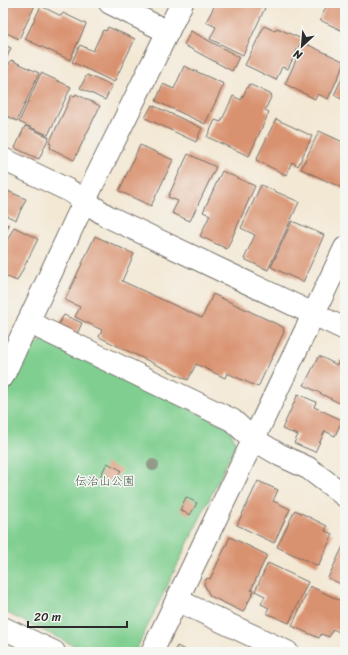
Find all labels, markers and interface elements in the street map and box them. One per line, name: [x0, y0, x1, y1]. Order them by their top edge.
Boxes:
north arrow: [282, 26, 322, 66]
text: N: [290, 44, 306, 65]
park label: 伝治山公園: [75, 470, 135, 492]
scale bar: [28, 603, 127, 629]
text: 20 m: [34, 606, 61, 628]

